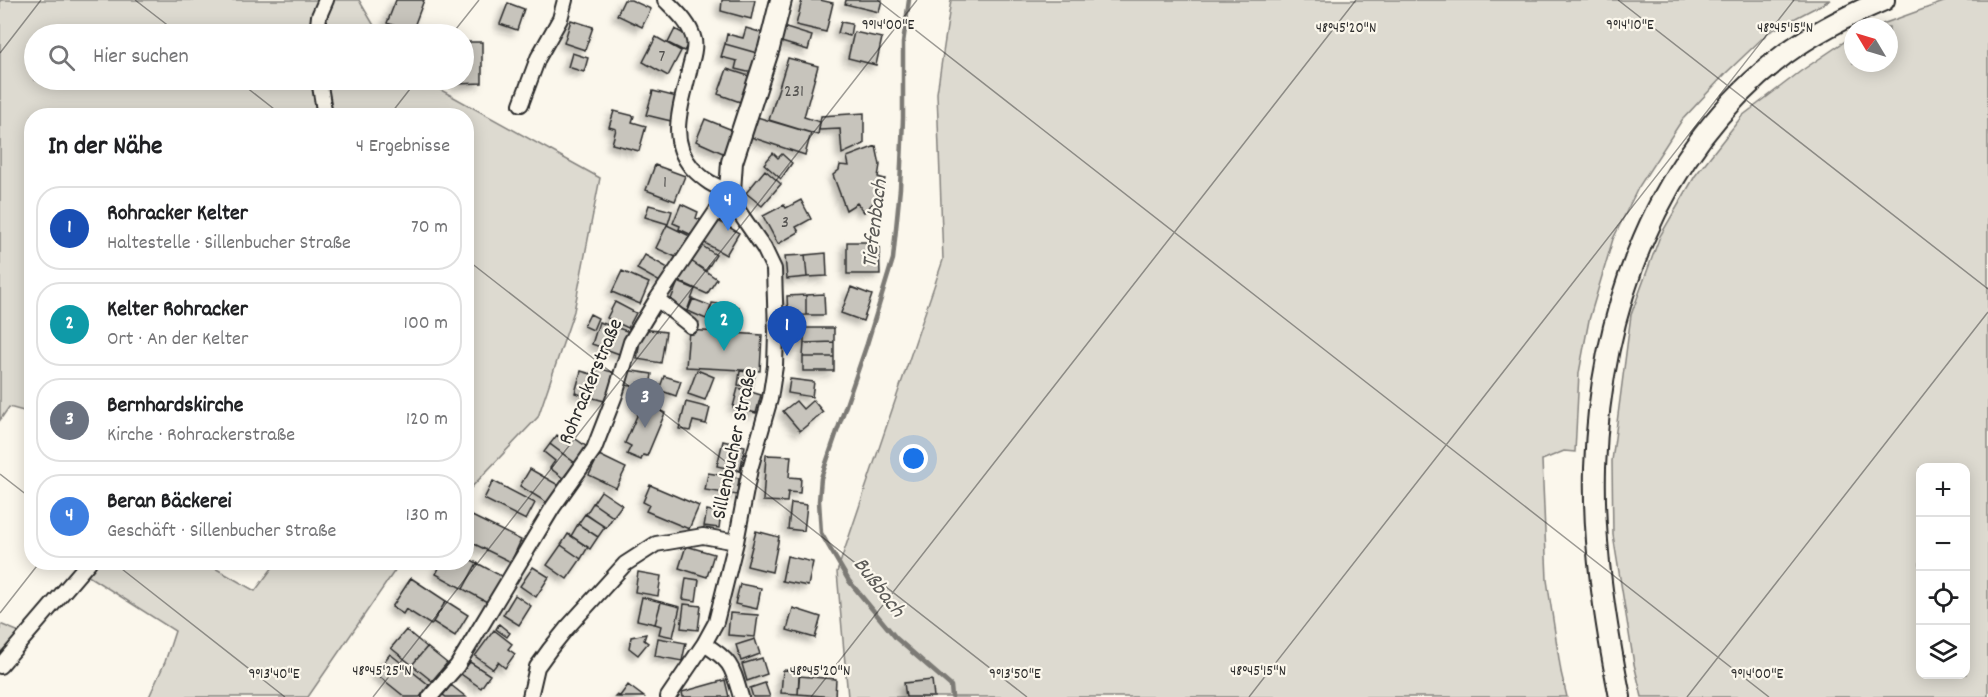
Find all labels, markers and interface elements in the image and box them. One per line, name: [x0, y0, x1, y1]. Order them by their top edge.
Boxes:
text: 9°14'00"E: [862, 15, 915, 37]
text: 9°14'10"E: [1606, 15, 1654, 37]
text: 48°45'20"N: [1316, 18, 1376, 40]
text: 48°45'15"N: [1757, 18, 1813, 40]
north arrow: [1844, 18, 1898, 72]
search box: [24, 24, 474, 90]
icon: search: [45, 41, 78, 74]
text: Hier suchen: [93, 42, 189, 73]
house number: 7: [659, 45, 666, 70]
house number: 231: [784, 80, 804, 105]
text: In der Nähe: [48, 129, 162, 166]
text: 4 Ergebnisse: [356, 133, 450, 161]
house number: 1: [663, 171, 667, 196]
water label: Tiefenbach: [855, 177, 897, 270]
pin: 4: [708, 182, 748, 231]
text: Rohracker Kelter: [107, 199, 248, 230]
house number: 3: [781, 211, 789, 236]
text: 1: [67, 214, 72, 242]
text: 70 m: [411, 214, 448, 242]
text: Haltestelle · Sillenbucher Straße: [107, 230, 351, 258]
text: Kelter Rohracker: [107, 295, 248, 326]
pin: 2: [704, 302, 744, 351]
pin: 1: [768, 306, 806, 356]
text: 2: [65, 310, 74, 338]
text: 100 m: [404, 310, 448, 338]
street label: Rohrackerstraße: [552, 314, 632, 450]
text: Ort · An der Kelter: [107, 326, 248, 354]
street label: Sillenbucher Straße: [705, 366, 767, 522]
pin: 3: [626, 378, 664, 428]
text: Bernhardskirche: [107, 391, 243, 422]
text: 3: [65, 406, 74, 434]
text: 120 m: [406, 406, 448, 434]
text: Kirche · Rohrackerstraße: [107, 422, 295, 450]
your location: [899, 444, 928, 473]
map controls: [1916, 463, 1970, 679]
button: +: [1916, 463, 1970, 517]
text: Beran Bäckerei: [107, 487, 232, 518]
text: 4: [65, 502, 74, 530]
text: 130 m: [406, 502, 448, 530]
button: −: [1916, 517, 1970, 571]
text: Geschäft · Sillenbucher Straße: [107, 518, 336, 546]
water label: Bußbach: [845, 551, 912, 626]
button: locate: [1916, 571, 1970, 625]
button: layers: [1916, 625, 1970, 679]
text: 48°45'25"N: [352, 661, 412, 683]
text: 48°45'20"N: [790, 661, 850, 683]
text: 48°45'15"N: [1230, 661, 1286, 683]
text: 9°13'40"E: [248, 664, 300, 686]
text: 9°13'50"E: [989, 664, 1041, 686]
text: 9°14'00"E: [1731, 664, 1784, 686]

